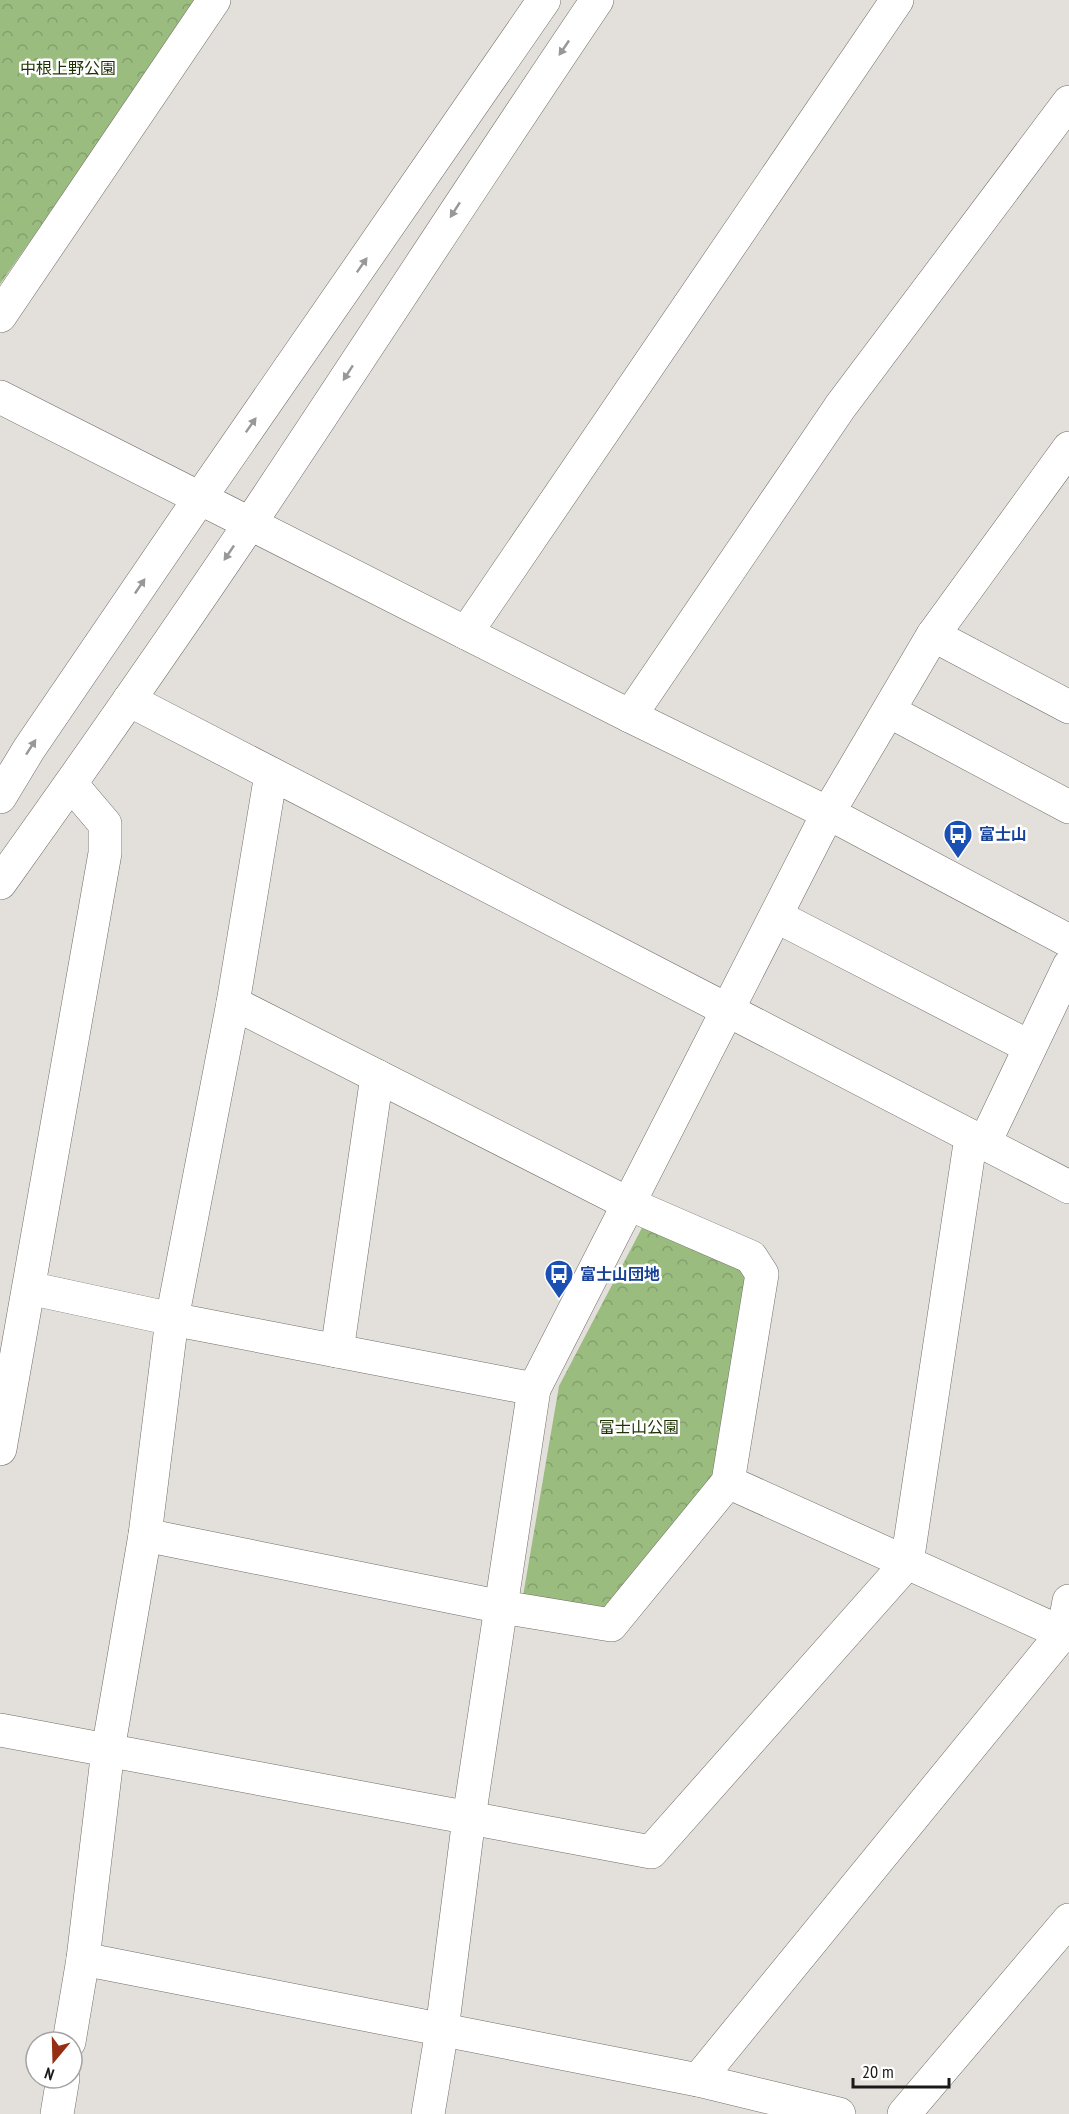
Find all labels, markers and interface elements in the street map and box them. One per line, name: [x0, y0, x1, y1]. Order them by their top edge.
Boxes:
one-way arrow: [558, 40, 570, 56]
park label: 中根上野公園: [20, 58, 116, 78]
one-way arrow: [450, 202, 461, 218]
one-way arrow: [356, 257, 368, 273]
one-way arrow: [343, 365, 354, 381]
one-way arrow: [245, 417, 256, 433]
one-way arrow: [223, 545, 235, 561]
one-way arrow: [134, 578, 146, 594]
one-way arrow: [25, 739, 36, 755]
bus stop icon: 富士山: [942, 818, 974, 860]
place label: 富士山: [979, 824, 1027, 844]
bus stop icon: 富士山団地: [543, 1258, 575, 1300]
place label: 富士山団地: [580, 1264, 660, 1284]
park label: 富士山公園: [599, 1417, 679, 1437]
north arrow: [24, 2030, 84, 2090]
scale bar: [853, 2051, 949, 2089]
text: 20 m: [862, 2060, 894, 2083]
text: N: [42, 2063, 56, 2085]

